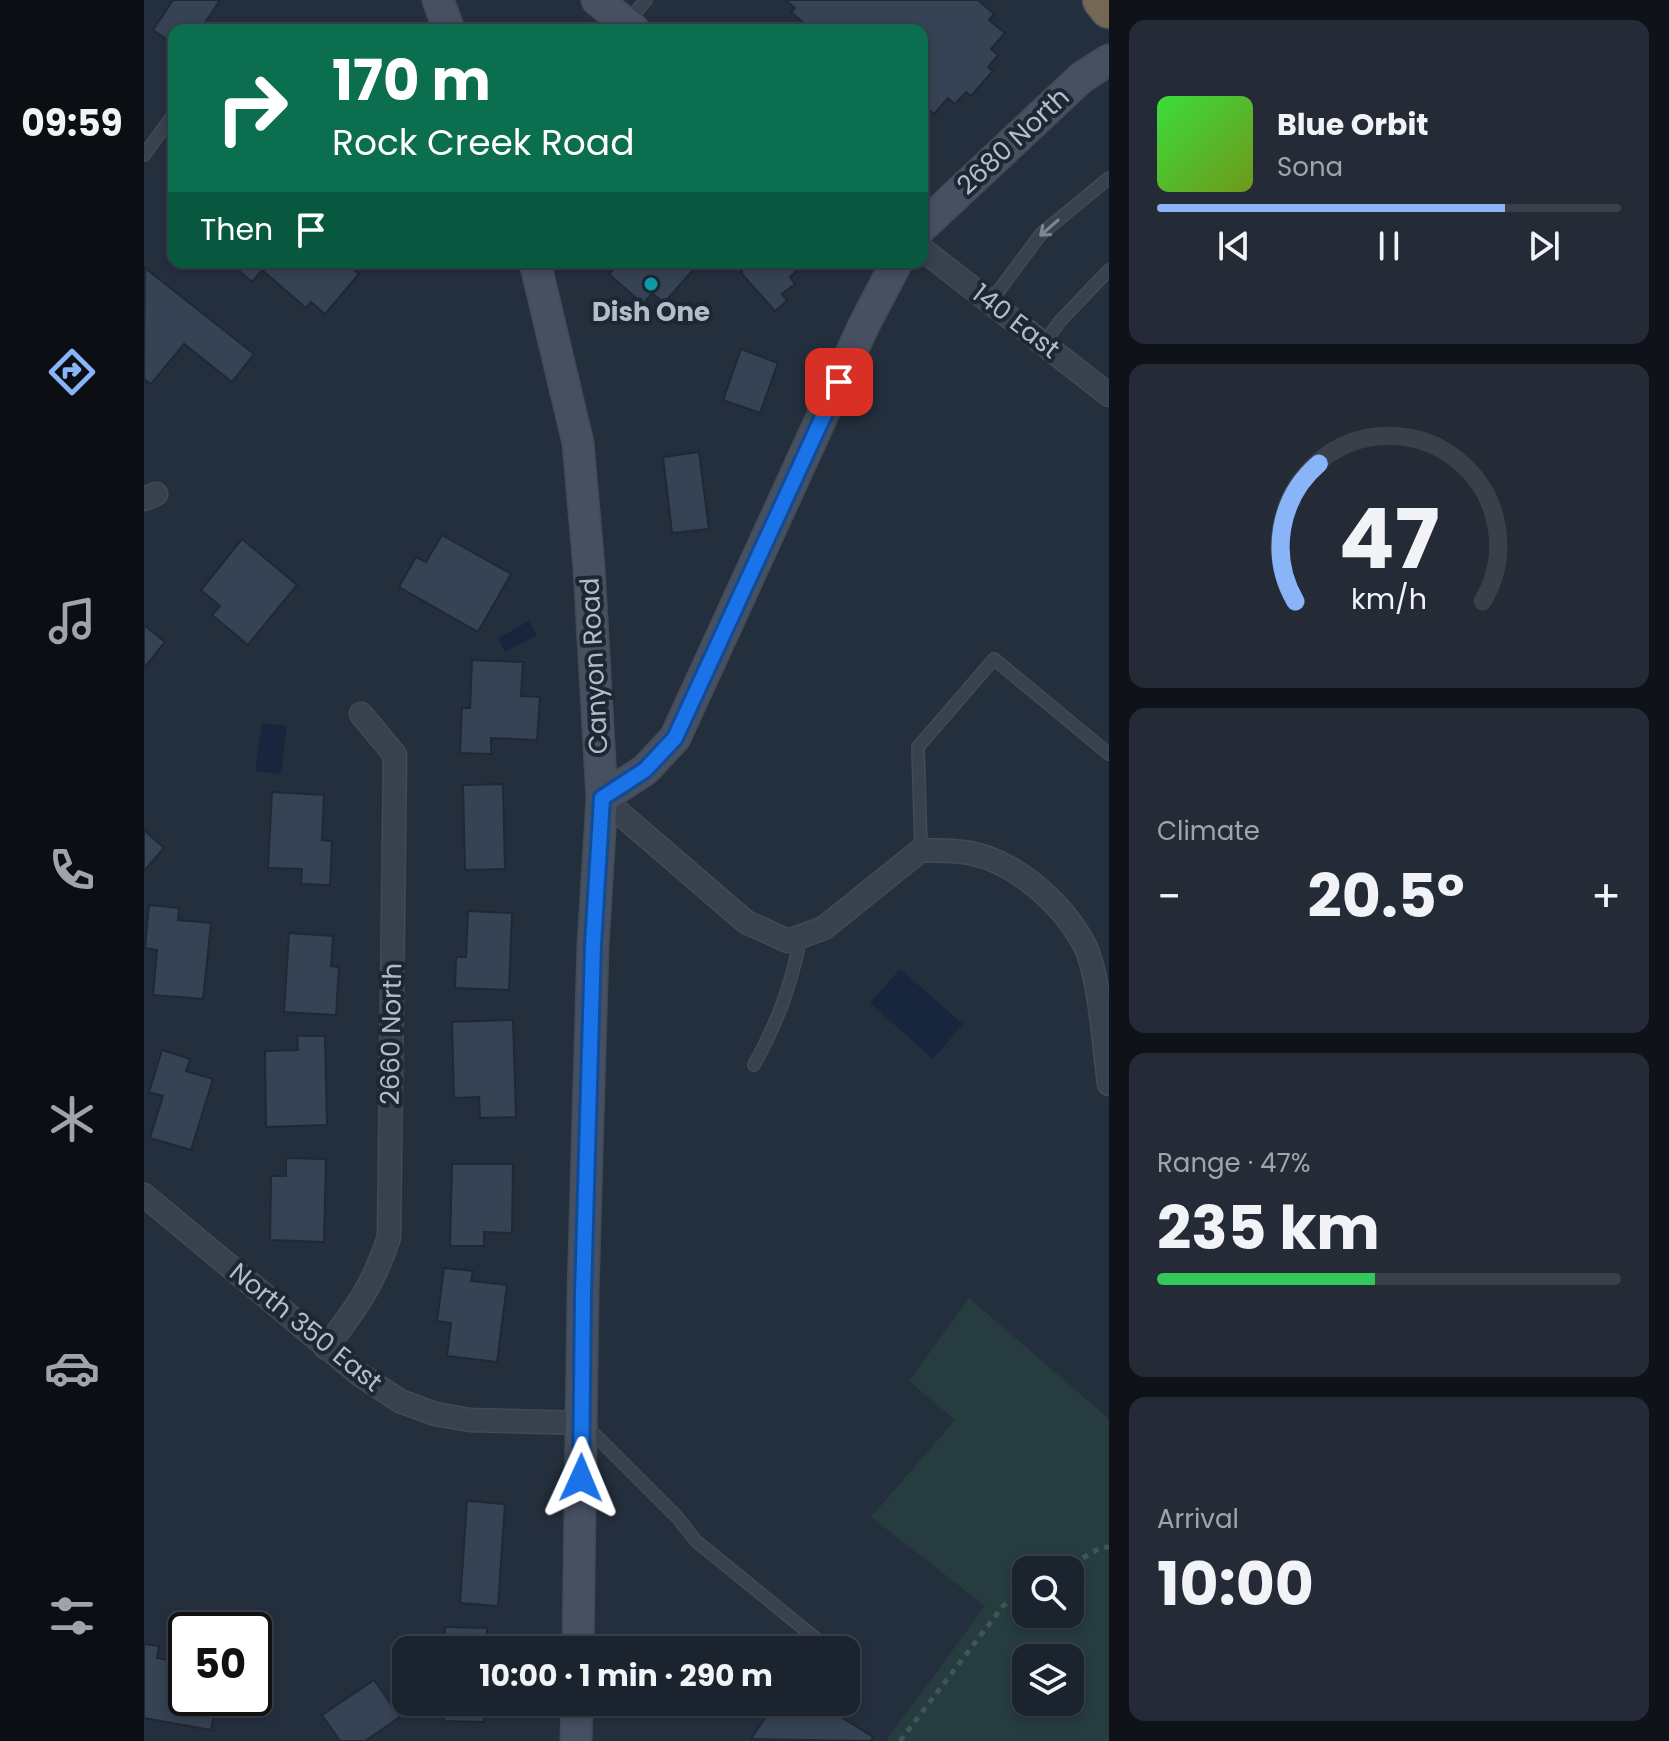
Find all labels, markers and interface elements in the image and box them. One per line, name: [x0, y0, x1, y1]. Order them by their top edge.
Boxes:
text: 170 m: [332, 41, 491, 120]
icon: right: [200, 56, 304, 160]
street label: 2680 North: [949, 79, 1077, 203]
text: 09:59: [21, 98, 123, 149]
text: Blue Orbit: [1277, 103, 1429, 146]
text: Rock Creek Road: [332, 117, 635, 168]
text: Sona: [1277, 149, 1343, 185]
text: Then: [200, 208, 273, 251]
icon: arrive: [289, 208, 333, 252]
one-way arrow: [1039, 219, 1059, 237]
icon: previous: [1212, 224, 1256, 268]
icon: pause: [1367, 224, 1411, 268]
icon: next: [1522, 224, 1566, 268]
marker: Dish One: [642, 275, 660, 293]
street label: 140 East: [965, 275, 1067, 367]
place label: Dish One: [592, 294, 710, 330]
icon: directions: [44, 344, 100, 400]
pin: [805, 348, 873, 416]
icon: arrive: [817, 360, 861, 404]
text: 47: [1339, 481, 1439, 597]
street label: Canyon Road: [571, 577, 617, 755]
text: km/h: [1351, 579, 1427, 619]
icon: music: [44, 593, 100, 649]
text: Climate: [1157, 813, 1260, 849]
icon: phone: [44, 842, 100, 898]
text: 20.5°: [1308, 854, 1465, 938]
text: −: [1157, 866, 1181, 927]
text: +: [1591, 866, 1621, 927]
street label: 2660 North: [372, 963, 410, 1105]
icon: climate: [44, 1091, 100, 1147]
text: Range · 47%: [1157, 1145, 1310, 1181]
text: 235 km: [1157, 1186, 1380, 1270]
street label: North 350 East: [222, 1254, 390, 1400]
icon: car: [44, 1340, 100, 1396]
position arrow: [539, 1436, 623, 1520]
text: Arrival: [1157, 1501, 1239, 1537]
text: 10:00: [1157, 1542, 1314, 1626]
map controls: [1012, 1556, 1084, 1716]
button: search: [1012, 1556, 1084, 1628]
icon: filters: [44, 1588, 100, 1644]
speed limit sign: 50: [168, 1612, 272, 1716]
button: layers: [1012, 1644, 1084, 1716]
text: 10:00 · 1 min · 290 m: [479, 1654, 773, 1697]

